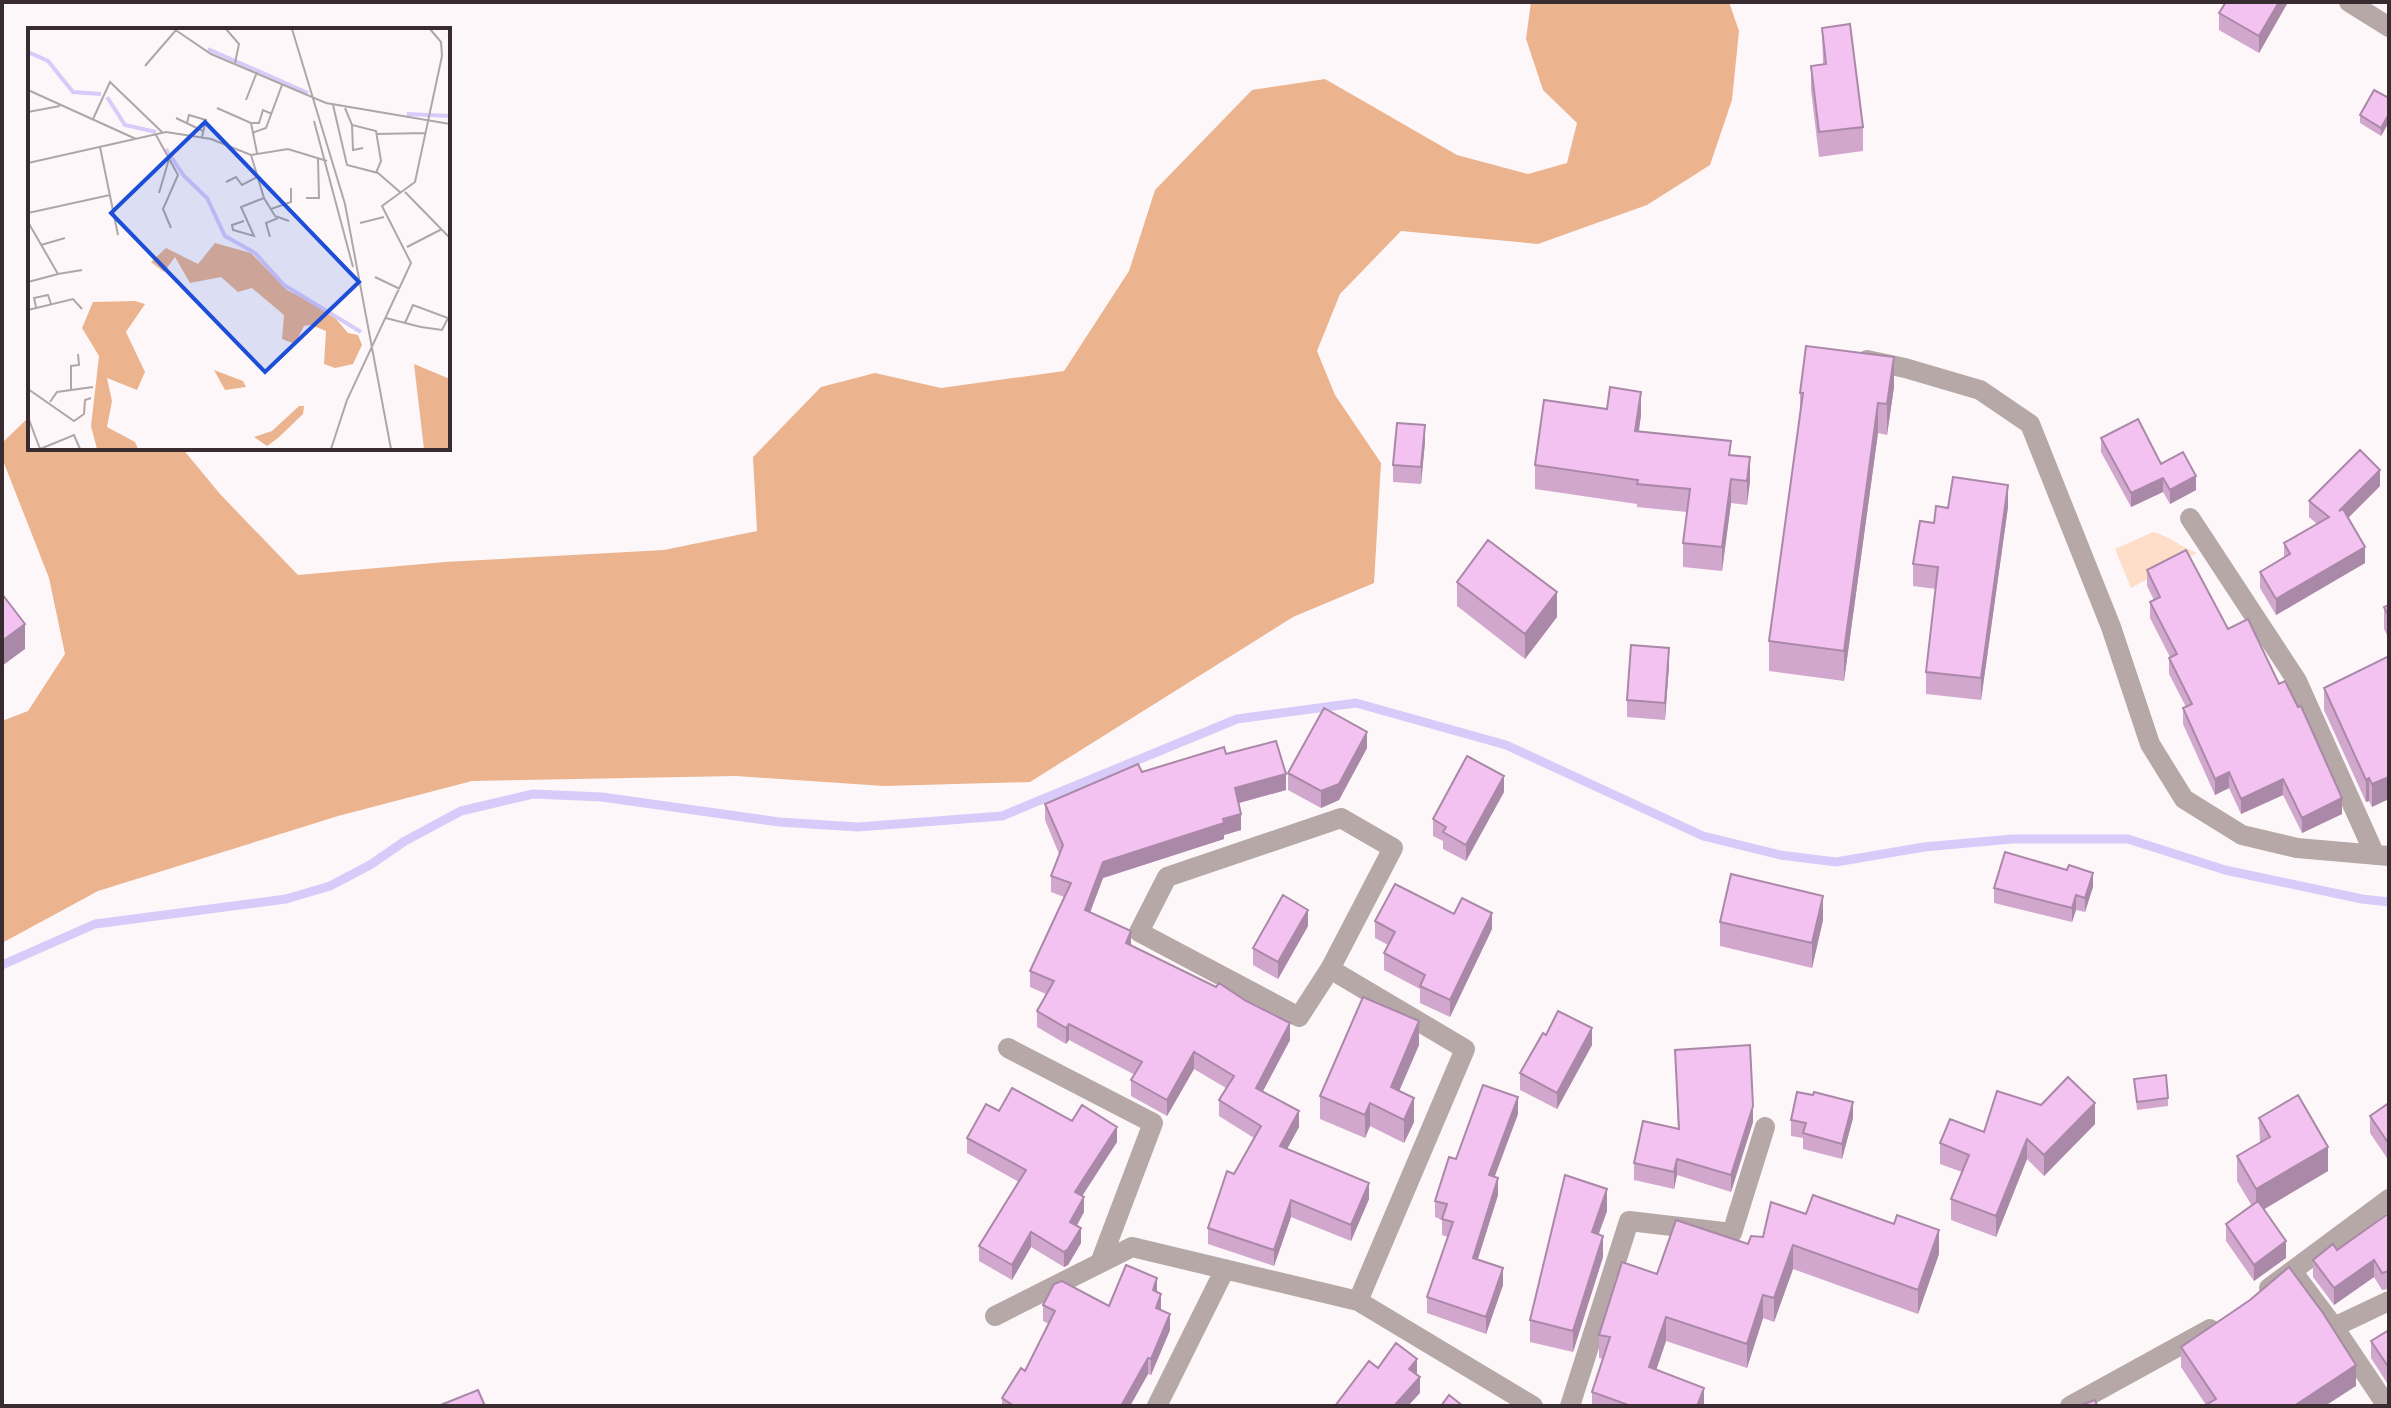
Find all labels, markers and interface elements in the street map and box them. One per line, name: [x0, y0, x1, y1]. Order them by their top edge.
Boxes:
inset map: [28, 28, 450, 450]

